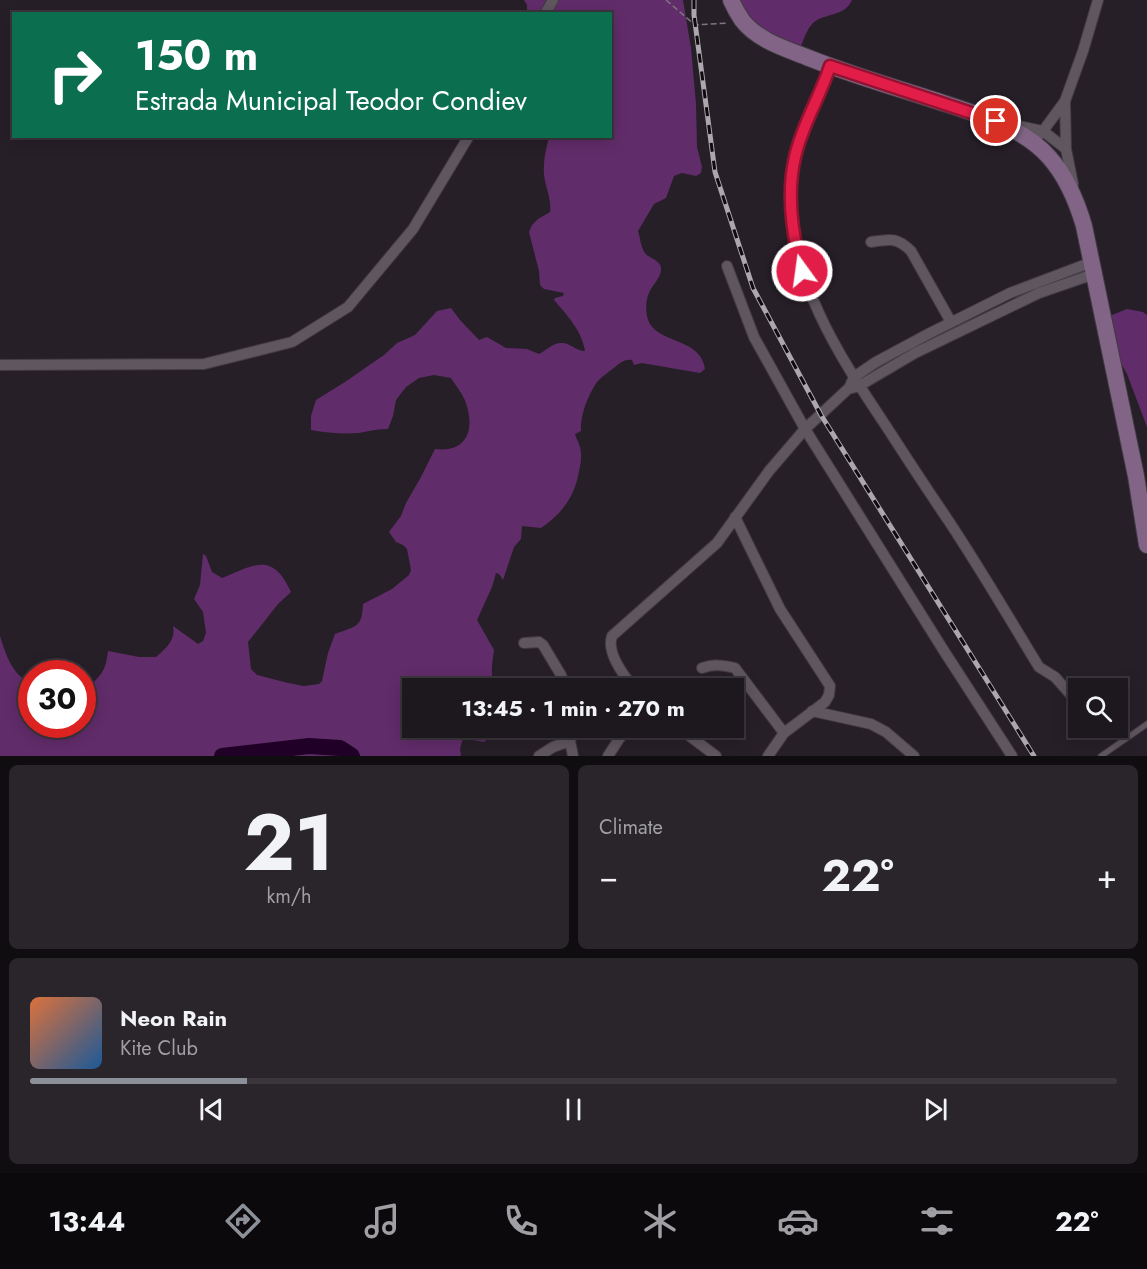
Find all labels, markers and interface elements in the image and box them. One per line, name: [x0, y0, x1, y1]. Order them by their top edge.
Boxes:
text: 150 m: [135, 25, 258, 86]
icon: right: [36, 36, 114, 114]
text: Estrada Municipal Teodor Condiev: [135, 81, 527, 120]
pin: [970, 95, 1021, 146]
icon: arrive: [979, 104, 1012, 137]
position arrow: [770, 239, 834, 303]
speed limit sign: 30: [18, 660, 96, 738]
map controls: [1068, 678, 1128, 738]
button: search: [1068, 678, 1128, 738]
text: 13:45 · 1 min · 270 m: [461, 692, 685, 724]
text: 21: [244, 787, 334, 899]
text: Climate: [599, 813, 663, 842]
text: 22°: [821, 843, 894, 908]
text: −: [599, 853, 618, 900]
text: +: [1097, 853, 1117, 900]
text: km/h: [266, 882, 312, 911]
text: Neon Rain: [120, 1002, 227, 1034]
text: Kite Club: [120, 1034, 198, 1063]
icon: previous: [195, 1093, 228, 1126]
icon: pause: [557, 1093, 590, 1126]
icon: next: [919, 1093, 952, 1126]
icon: directions: [222, 1200, 264, 1242]
icon: music: [361, 1200, 403, 1242]
icon: phone: [500, 1200, 542, 1242]
icon: climate: [639, 1200, 681, 1242]
icon: car: [777, 1200, 819, 1242]
icon: filters: [916, 1200, 958, 1242]
text: 13:44: [48, 1202, 125, 1241]
text: 22°: [1055, 1202, 1099, 1241]

